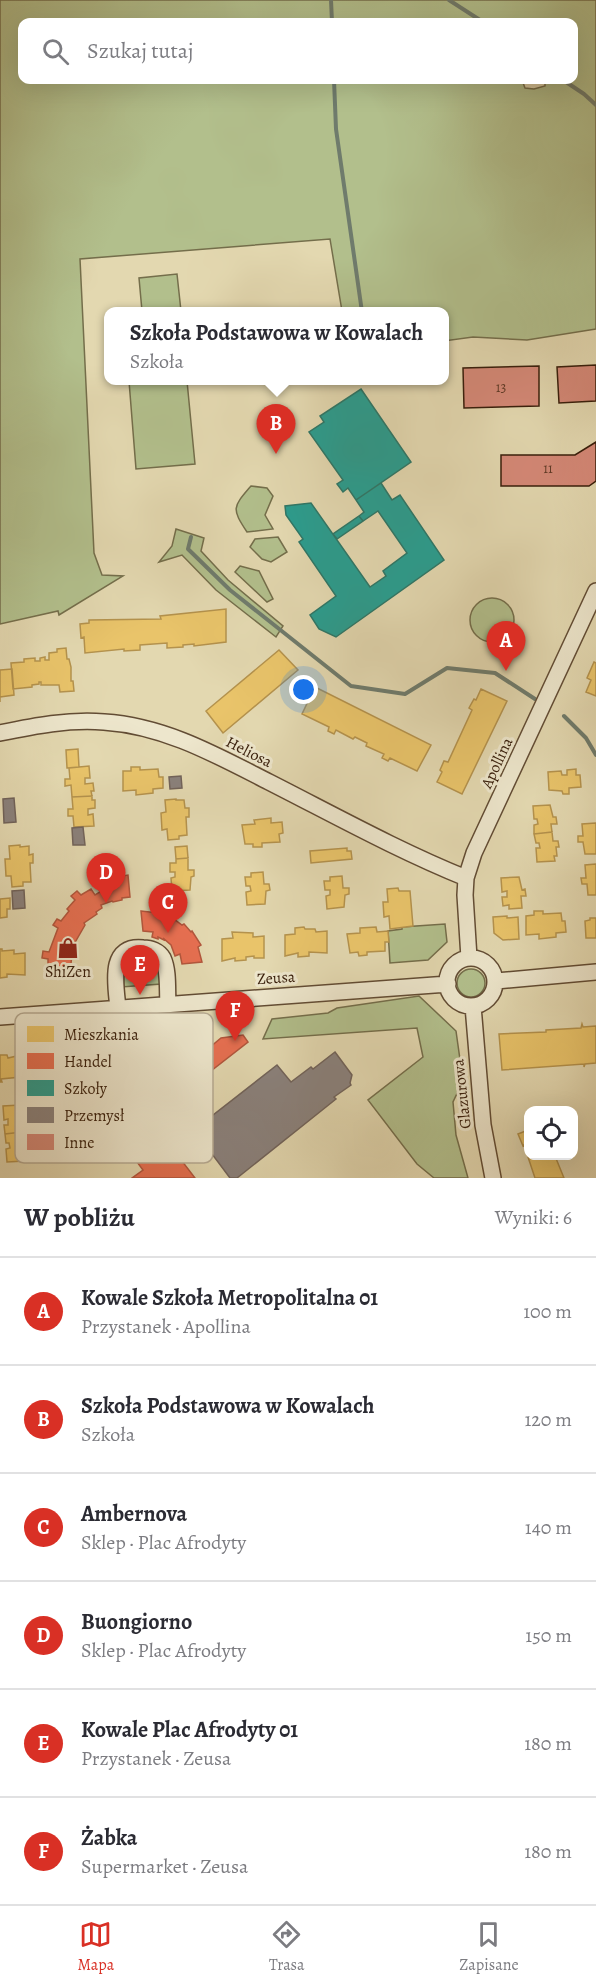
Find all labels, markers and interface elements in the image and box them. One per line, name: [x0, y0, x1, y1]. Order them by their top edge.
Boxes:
search box: [18, 18, 578, 84]
icon: search: [39, 35, 72, 68]
text: Szukaj tutaj: [87, 36, 193, 66]
popup: [104, 307, 449, 385]
text: Szkoła Podstawowa w Kowalach: [130, 318, 423, 348]
text: Szkoła: [130, 348, 184, 375]
house number: 13: [496, 378, 506, 397]
pin: B: [256, 404, 296, 454]
house number: 11: [543, 459, 553, 478]
pin: A: [486, 622, 526, 671]
your location: [289, 675, 318, 704]
street label: Heliosa: [222, 731, 276, 773]
street label: Apollina: [475, 733, 519, 793]
pin: D: [86, 854, 126, 903]
pin: C: [148, 884, 188, 933]
shop icon: ShiZen: [56, 936, 80, 960]
pin: E: [120, 946, 160, 995]
place label: ShiZen: [45, 961, 91, 983]
street label: Zeusa: [256, 966, 297, 990]
pin: F: [216, 992, 254, 1041]
legend: [15, 1013, 213, 1163]
text: Mieszkania: [64, 1024, 139, 1046]
text: Handel: [64, 1051, 112, 1073]
street label: Glazurowa: [447, 1057, 477, 1130]
text: Szkoły: [64, 1078, 108, 1100]
text: Przemysł: [64, 1105, 125, 1127]
map controls: [524, 1106, 578, 1160]
button: locate: [524, 1106, 578, 1160]
text: Inne: [64, 1132, 94, 1154]
text: W pobliżu: [24, 1200, 135, 1235]
text: Wyniki: 6: [495, 1204, 572, 1231]
text: Kowale Szkoła Metropolitalna 01: [81, 1283, 378, 1313]
text: A: [37, 1298, 50, 1325]
text: 100 m: [523, 1298, 572, 1325]
text: Przystanek · Apollina: [81, 1313, 251, 1340]
text: Szkoła Podstawowa w Kowalach: [81, 1391, 375, 1421]
text: B: [37, 1406, 50, 1433]
text: 120 m: [524, 1406, 572, 1433]
text: Szkoła: [81, 1421, 135, 1448]
text: Ambernova: [81, 1499, 187, 1529]
text: C: [37, 1514, 50, 1541]
text: 140 m: [525, 1514, 572, 1541]
text: Sklep · Plac Afrodyty: [81, 1529, 246, 1556]
text: Buongiorno: [81, 1607, 192, 1637]
text: D: [37, 1622, 50, 1649]
text: 150 m: [525, 1622, 572, 1649]
text: Sklep · Plac Afrodyty: [81, 1637, 246, 1664]
text: Kowale Plac Afrodyty 01: [81, 1715, 298, 1745]
text: E: [38, 1730, 49, 1757]
text: 180 m: [524, 1730, 572, 1757]
text: Przystanek · Zeusa: [81, 1745, 231, 1772]
text: Żabka: [81, 1823, 137, 1853]
text: F: [38, 1838, 49, 1865]
text: 180 m: [524, 1838, 572, 1865]
text: Supermarket · Zeusa: [81, 1853, 248, 1880]
tab: Mapa: [77, 1918, 114, 1976]
tab: Trasa: [269, 1918, 304, 1976]
tab: Zapisane: [459, 1918, 519, 1976]

